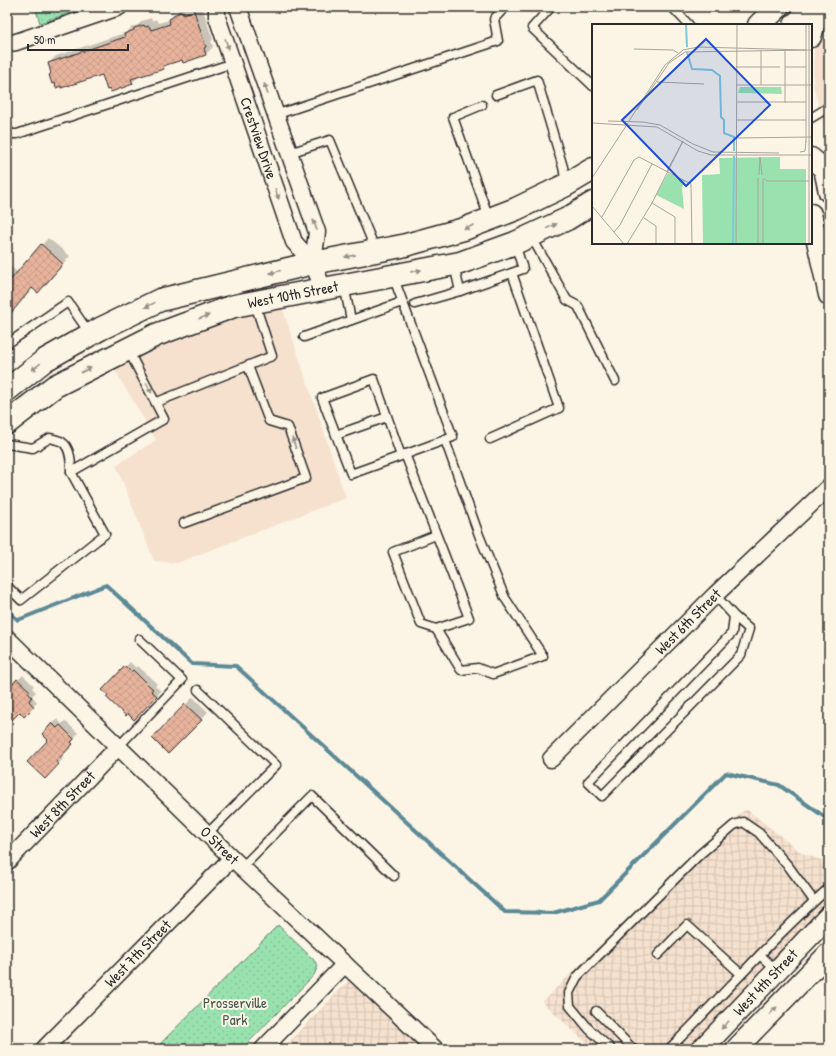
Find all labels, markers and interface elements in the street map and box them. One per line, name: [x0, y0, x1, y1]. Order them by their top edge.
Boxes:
inset map: [592, 24, 812, 244]
scale bar: [28, 26, 128, 52]
text: 50 m: [34, 31, 55, 48]
one-way arrow: [224, 39, 230, 51]
one-way arrow: [263, 83, 269, 95]
street label: Crestview Drive: [235, 94, 283, 182]
one-way arrow: [275, 188, 281, 200]
one-way arrow: [312, 218, 318, 230]
one-way arrow: [546, 223, 558, 229]
one-way arrow: [463, 225, 475, 231]
one-way arrow: [344, 254, 356, 260]
one-way arrow: [410, 268, 422, 274]
one-way arrow: [269, 270, 281, 276]
street label: West 10th Street: [246, 275, 341, 313]
one-way arrow: [144, 302, 155, 308]
one-way arrow: [199, 314, 211, 320]
one-way arrow: [30, 363, 41, 371]
one-way arrow: [80, 367, 92, 373]
one-way arrow: [146, 382, 152, 394]
one-way arrow: [290, 437, 296, 449]
street label: West 6th Street: [650, 583, 726, 659]
street label: West 8th Street: [25, 765, 100, 842]
street label: O Street: [196, 821, 244, 870]
street label: West 7th Street: [100, 914, 176, 992]
street label: West 4th Street: [728, 943, 803, 1020]
park label: Prosserville Park: [203, 992, 267, 1030]
one-way arrow: [768, 1006, 777, 1016]
one-way arrow: [721, 1021, 730, 1030]

